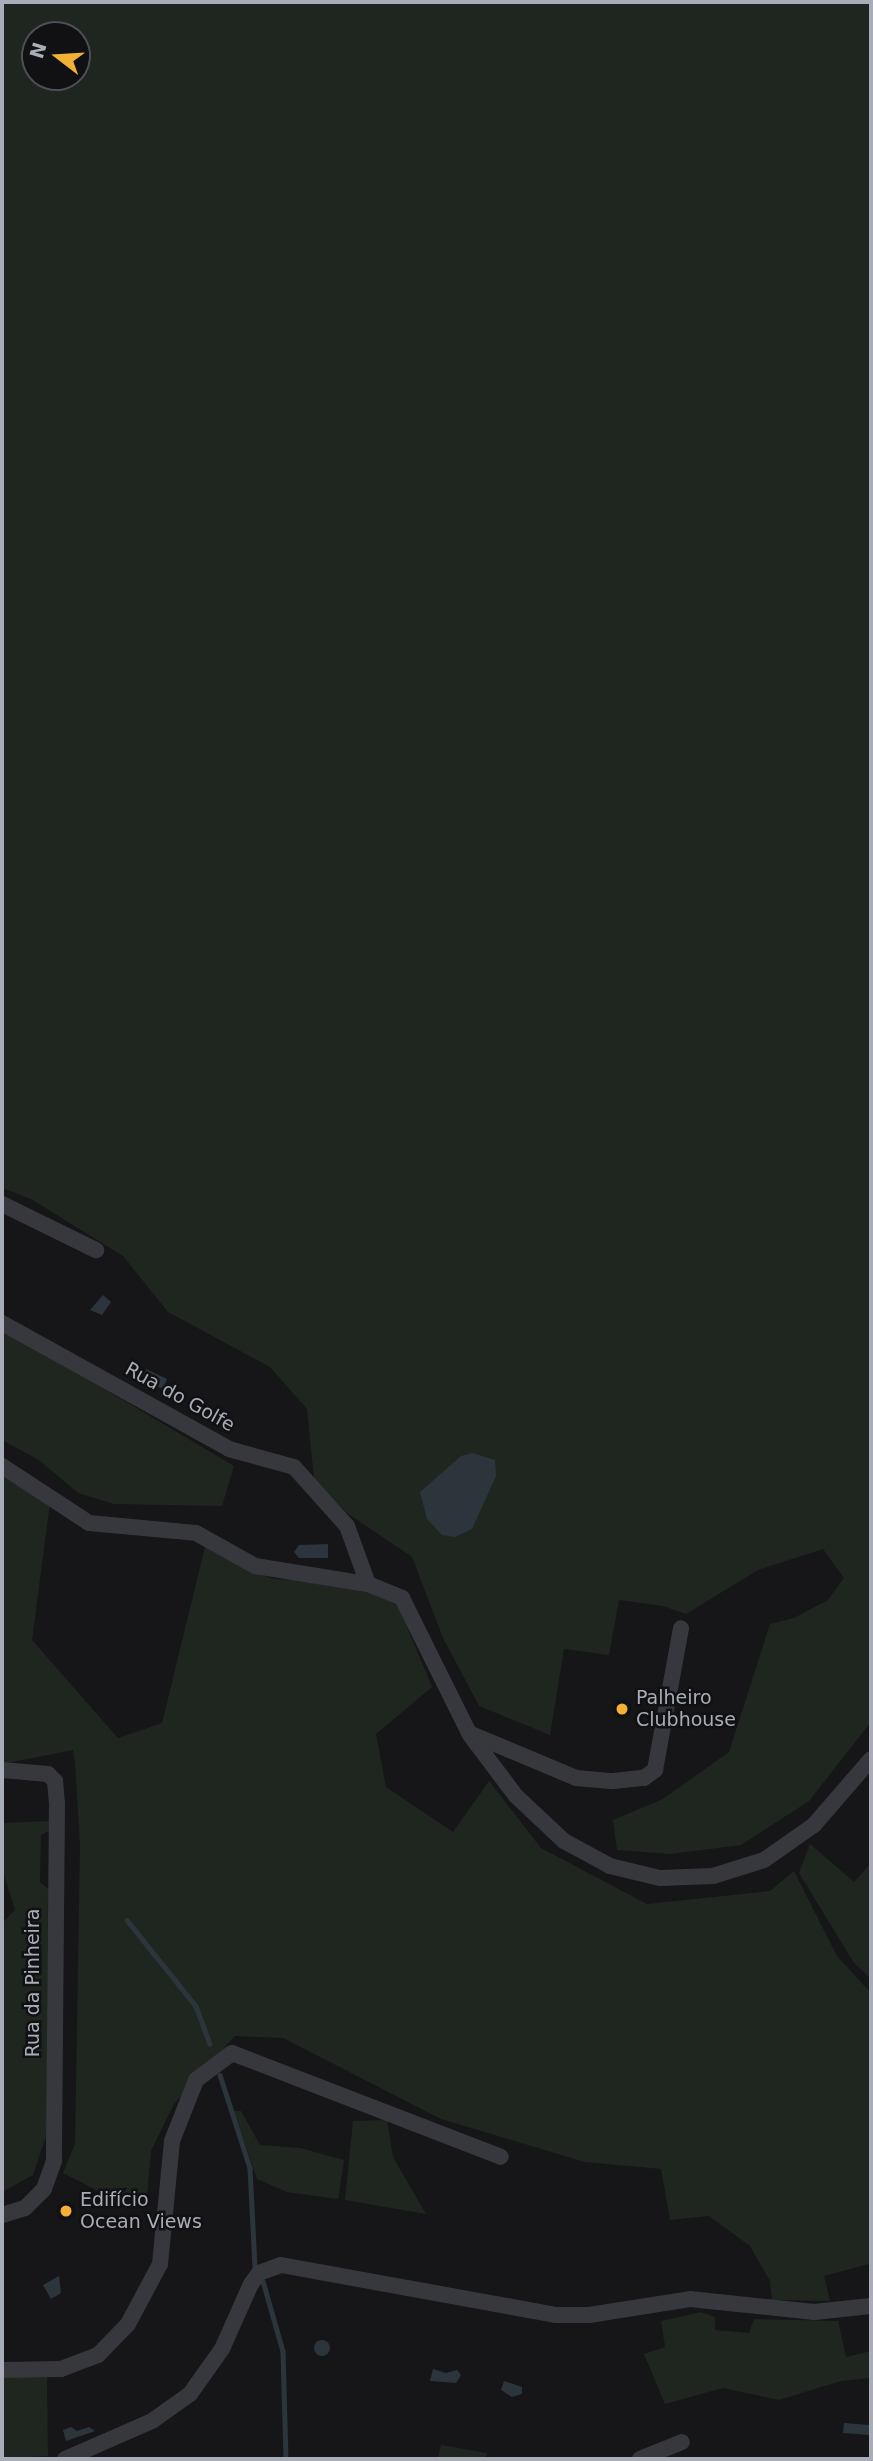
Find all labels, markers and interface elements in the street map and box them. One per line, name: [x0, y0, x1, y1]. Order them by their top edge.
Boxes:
north arrow: [21, 21, 91, 91]
text: N: [25, 40, 51, 61]
street label: Rua do Golfe: [121, 1358, 239, 1436]
place label: Palheiro Clubhouse: [636, 1687, 736, 1731]
marker: Palheiro Clubhouse: [614, 1701, 630, 1717]
street label: Rua da Pinheira: [22, 1909, 44, 2057]
place label: Edifício Ocean Views: [80, 2189, 202, 2233]
marker: Edifício Ocean Views: [58, 2203, 74, 2219]

